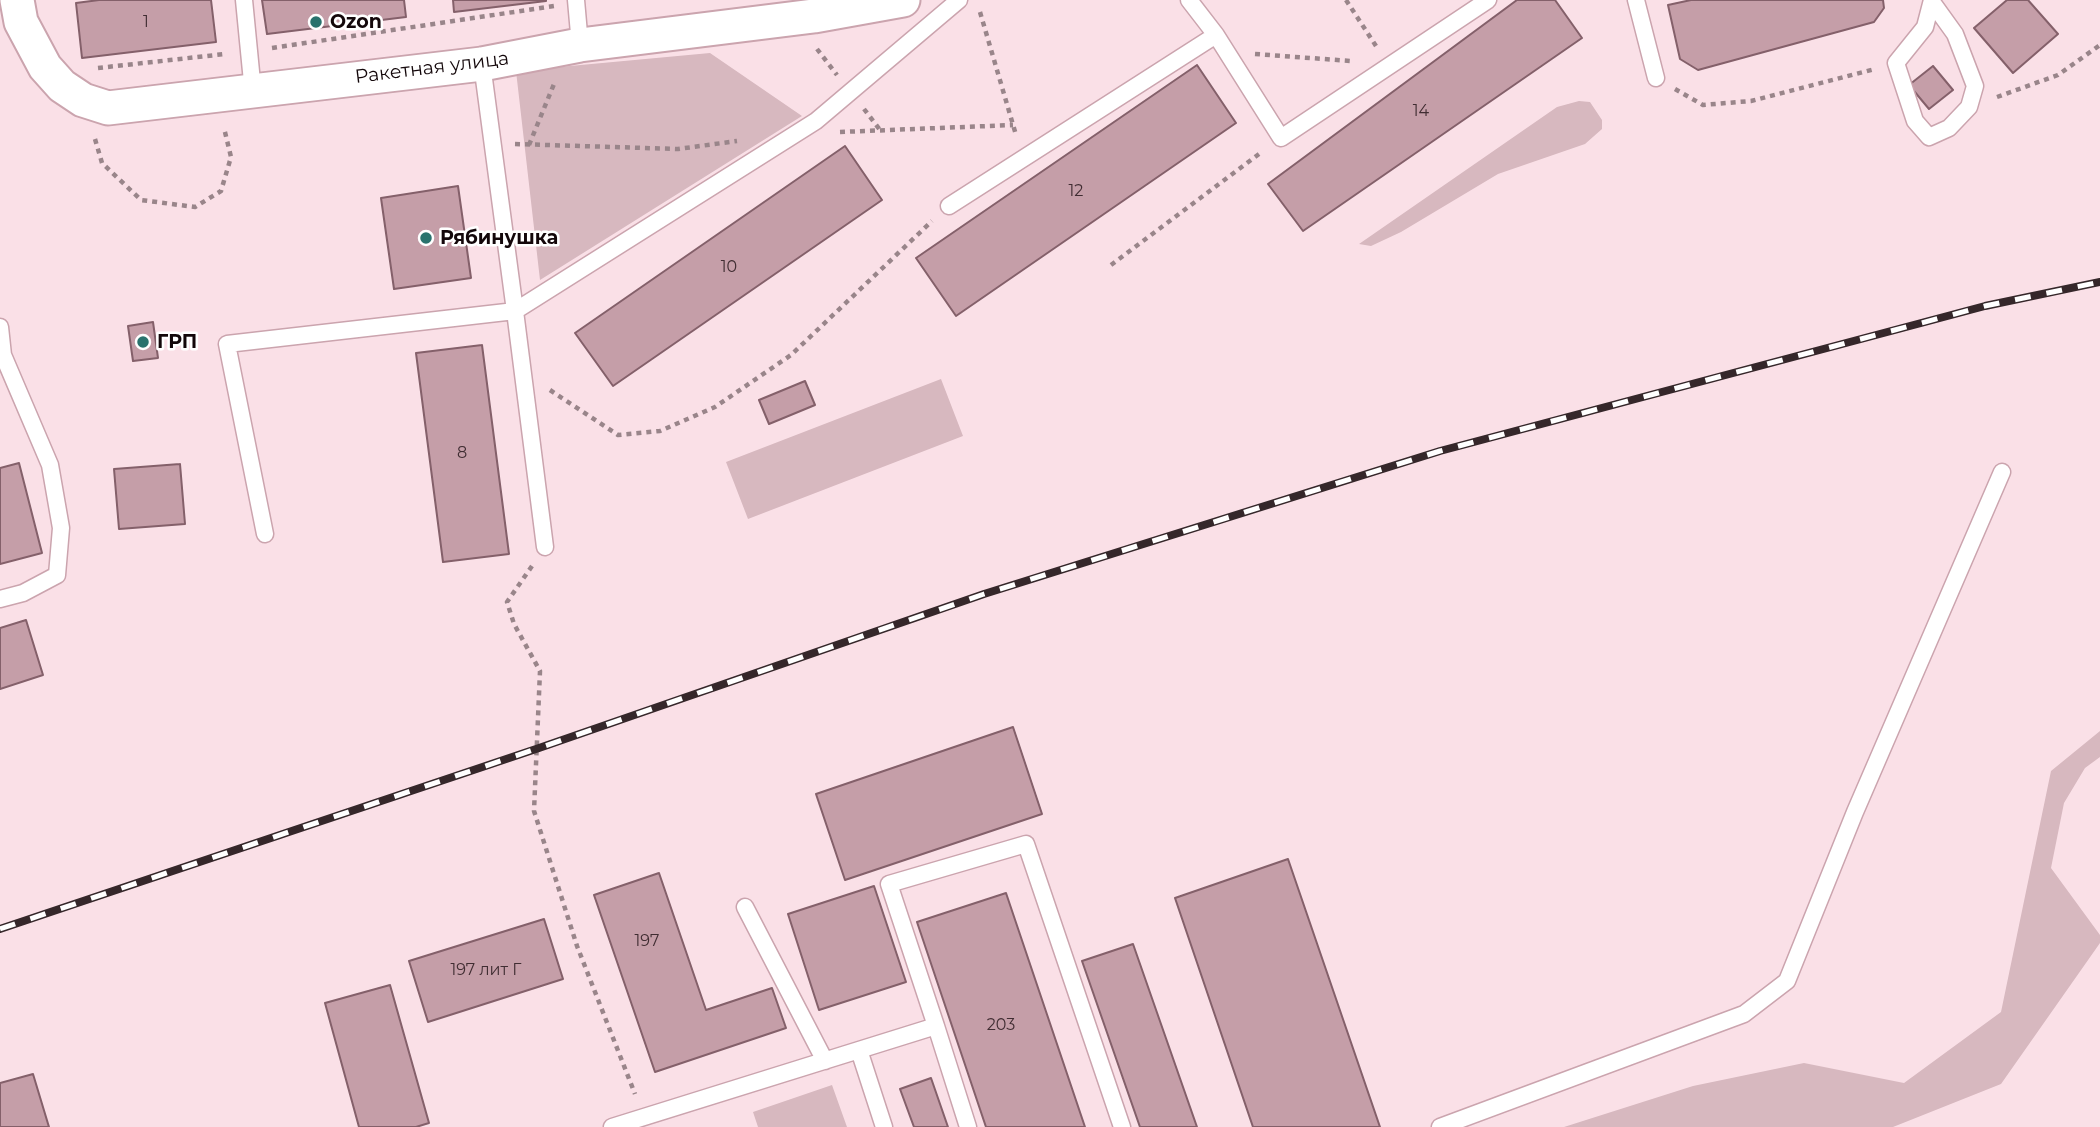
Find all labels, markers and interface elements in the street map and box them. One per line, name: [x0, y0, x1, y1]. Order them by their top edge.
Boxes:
place label: Ozon: [330, 11, 382, 33]
house number: 1: [143, 12, 149, 32]
marker: Ozon: [308, 14, 324, 30]
street label: Ракетная улица: [354, 47, 510, 89]
house number: 14: [1413, 101, 1429, 121]
house number: 12: [1069, 181, 1083, 201]
place label: Рябинушка: [440, 227, 558, 249]
marker: Рябинушка: [418, 230, 434, 246]
house number: 10: [721, 257, 737, 277]
place label: ГРП: [157, 331, 197, 353]
marker: ГРП: [135, 334, 151, 350]
house number: 8: [457, 443, 467, 463]
house number: 197: [635, 931, 659, 951]
house number: 197 лит Г: [450, 960, 522, 980]
house number: 203: [987, 1015, 1015, 1035]

